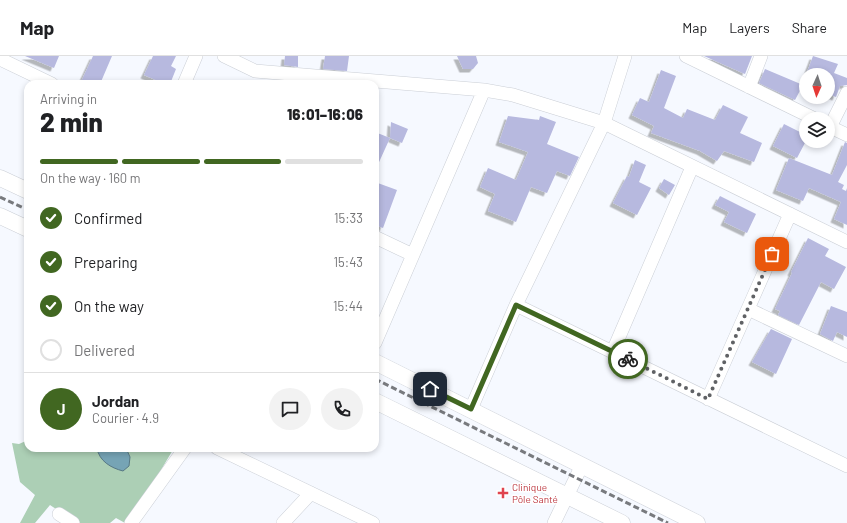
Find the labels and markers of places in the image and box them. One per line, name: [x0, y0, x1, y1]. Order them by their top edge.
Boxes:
pin: [755, 237, 789, 271]
pin: [413, 372, 447, 406]
place label: Clinique Pôle Santé: [512, 481, 558, 505]
marker: Clinique Pôle Santé: [497, 487, 509, 499]

